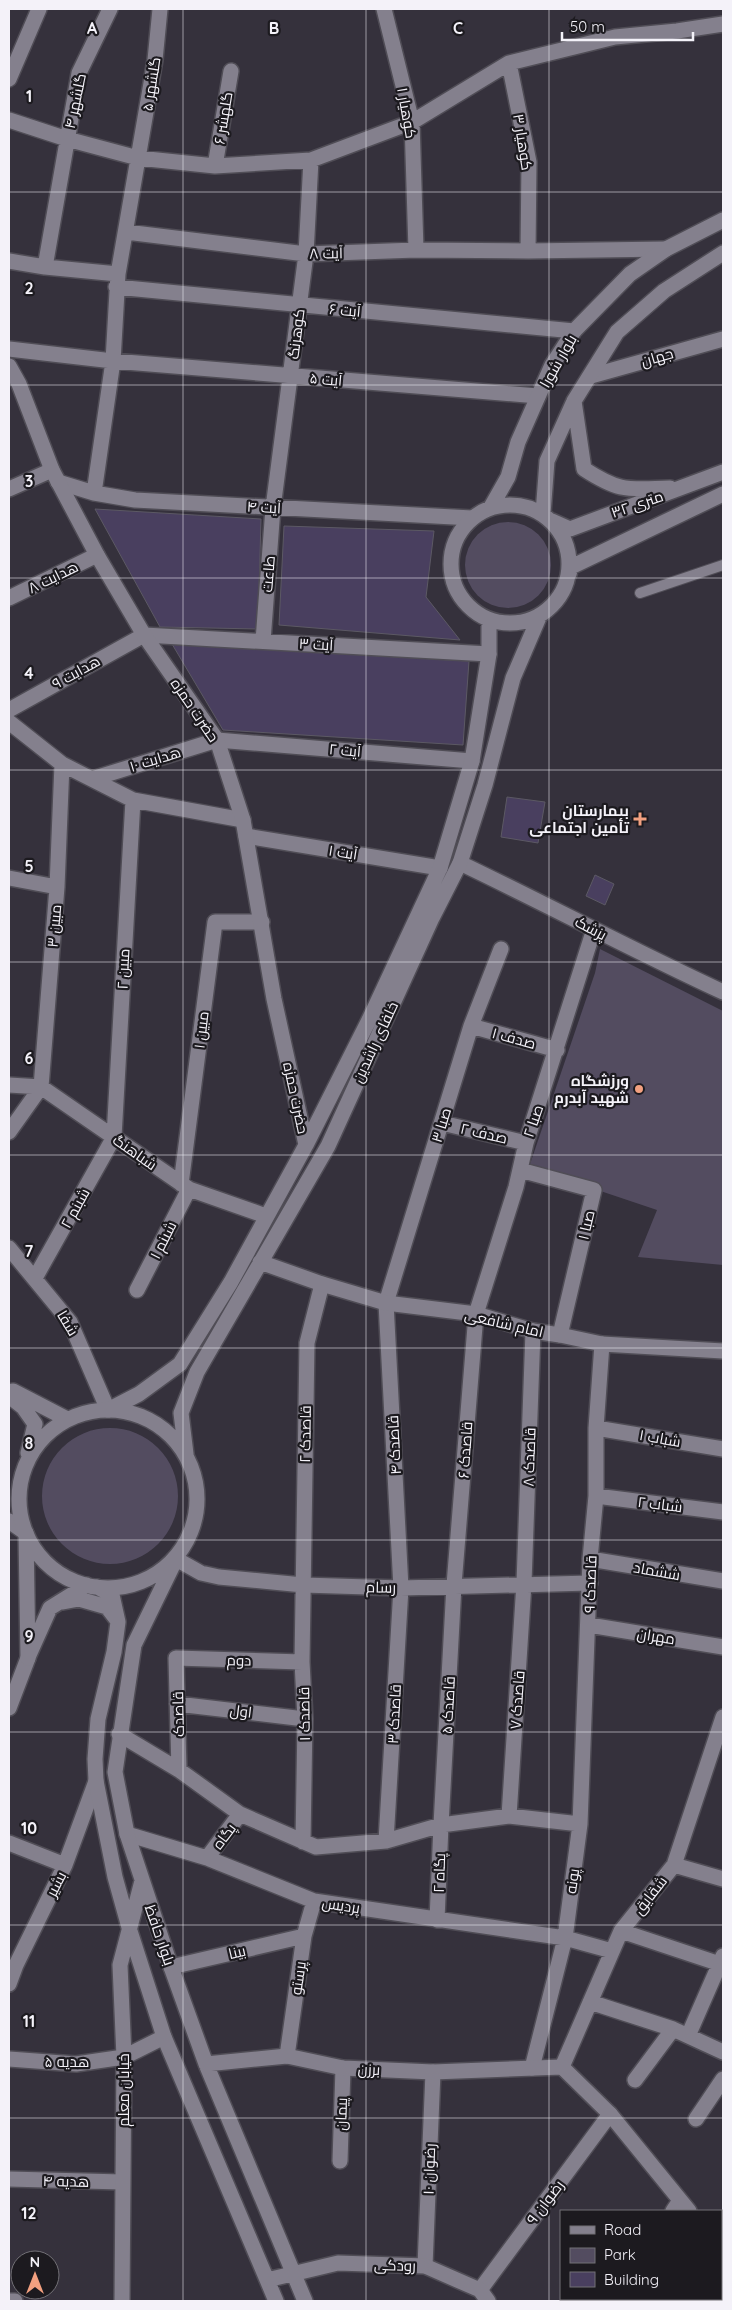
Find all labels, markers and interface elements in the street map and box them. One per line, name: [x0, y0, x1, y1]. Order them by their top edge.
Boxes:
scale bar: [562, 10, 693, 42]
text: 50 m: [570, 17, 605, 36]
text: A: [87, 18, 98, 38]
text: B: [269, 18, 279, 38]
text: C: [453, 18, 463, 38]
street label: گلشهر ۵: [137, 56, 166, 112]
street label: گلشهر ۴: [60, 72, 91, 131]
text: 1: [26, 86, 32, 106]
street label: کوهیار ۱: [393, 86, 421, 140]
street label: گلهشر ۶: [209, 90, 238, 146]
street label: کوهیار ۳: [509, 112, 537, 172]
street label: آیت ۸: [309, 243, 343, 263]
text: 2: [24, 278, 34, 298]
street label: آیت ۶: [328, 299, 362, 321]
street label: کوهرنگ: [283, 308, 309, 360]
street label: بلوار شورا: [535, 331, 581, 391]
street label: جهان: [639, 343, 676, 372]
street label: آیت ۵: [309, 368, 343, 390]
text: 3: [25, 471, 33, 491]
street label: ۳۲ متری: [608, 486, 666, 523]
street label: آیت ۴: [246, 497, 282, 517]
street label: طاعت: [257, 555, 279, 593]
street label: هدایت ۸: [25, 557, 81, 597]
street label: آیت ۳: [298, 634, 334, 654]
street label: هدایت ۹: [49, 651, 103, 693]
text: 4: [24, 663, 34, 683]
street label: حضرت حمزه: [167, 675, 223, 745]
street label: آیت ۲: [328, 739, 362, 761]
street label: هدایت ۱۰: [127, 742, 183, 776]
place label: بیمارستان تأمین اجتماعی: [529, 801, 630, 837]
marker: بیمارستان تأمین اجتماعی: [633, 812, 647, 826]
street label: آیت ۱: [327, 840, 359, 864]
text: 5: [24, 856, 34, 876]
street label: مبین ۳: [43, 904, 66, 948]
street label: پزشک: [571, 912, 610, 945]
street label: مبین ۲: [112, 948, 135, 990]
street label: خلفای راشدین: [348, 998, 403, 1086]
street label: مبین ۱: [189, 1010, 214, 1050]
street label: صدف ۱: [490, 1023, 538, 1053]
text: 6: [25, 1048, 34, 1068]
street label: حضرت حمزه: [279, 1060, 313, 1136]
place label: ورزشگاه شهید آبدرم: [554, 1071, 629, 1108]
marker: ورزشگاه شهید آبدرم: [633, 1083, 645, 1095]
street label: صبا ۲: [519, 1102, 547, 1140]
street label: صبا ۳: [427, 1105, 455, 1145]
street label: صدف ۲: [459, 1118, 509, 1148]
street label: شباهنگ: [109, 1130, 161, 1174]
street label: شبنم ۲: [56, 1185, 95, 1232]
street label: صبا ۱: [573, 1208, 599, 1242]
street label: شبنم ۱: [145, 1218, 181, 1263]
text: 7: [25, 1241, 34, 1261]
street label: امام شافعی: [463, 1305, 545, 1342]
street label: شفا: [53, 1307, 83, 1339]
street label: قاصدک ۲: [295, 1405, 315, 1463]
street label: قاصدک ۴: [383, 1415, 405, 1475]
street label: قاصدک ۶: [454, 1421, 476, 1479]
street label: شباب ۱: [638, 1425, 682, 1451]
street label: قاصدک ۸: [518, 1427, 540, 1487]
text: 8: [25, 1433, 34, 1453]
street label: شباب ۲: [636, 1492, 684, 1516]
street label: قاصدک ۹: [580, 1555, 600, 1613]
street label: ششماد: [632, 1558, 682, 1584]
street label: رسام: [366, 1577, 396, 1598]
street label: مهران: [636, 1624, 676, 1649]
text: 9: [24, 1626, 34, 1646]
street label: دوم: [226, 1650, 252, 1671]
street label: قاصدک ۷: [505, 1670, 529, 1730]
street label: قاصدک ۵: [437, 1676, 459, 1734]
street label: قاصدک ۳: [383, 1684, 405, 1744]
street label: قاصدک ۱: [294, 1687, 314, 1741]
street label: قاصدک: [168, 1691, 188, 1737]
street label: اول: [229, 1700, 253, 1722]
text: 10: [21, 1818, 37, 1838]
street label: پگاه: [208, 1819, 241, 1853]
street label: پگاه ۲: [429, 1853, 450, 1893]
street label: پونه: [561, 1867, 584, 1895]
street label: بشیر: [41, 1868, 70, 1901]
street label: شقایق: [629, 1872, 672, 1919]
street label: پردیس: [320, 1893, 361, 1918]
street label: بلوار حافظ: [141, 1902, 179, 1968]
street label: بینا: [226, 1941, 248, 1963]
street label: پرستو: [286, 1960, 311, 1996]
text: 11: [23, 2011, 35, 2031]
street label: هدیه ۵: [45, 2052, 89, 2071]
street label: خیابان معلم: [114, 2053, 134, 2127]
street label: برزن: [357, 2059, 381, 2080]
street label: پیمان: [331, 2097, 352, 2131]
street label: رضوان ۱۰: [419, 2143, 440, 2195]
street label: هدیه ۴: [42, 2171, 90, 2191]
street label: رضوان ۹: [522, 2176, 569, 2229]
text: 12: [21, 2203, 37, 2223]
legend: [560, 2210, 722, 2300]
text: Road: [604, 2220, 641, 2239]
text: Park: [604, 2245, 636, 2264]
north arrow: [10, 2250, 60, 2300]
text: N: [30, 2253, 40, 2271]
street label: رودکی: [374, 2255, 416, 2276]
text: Building: [604, 2270, 659, 2289]

